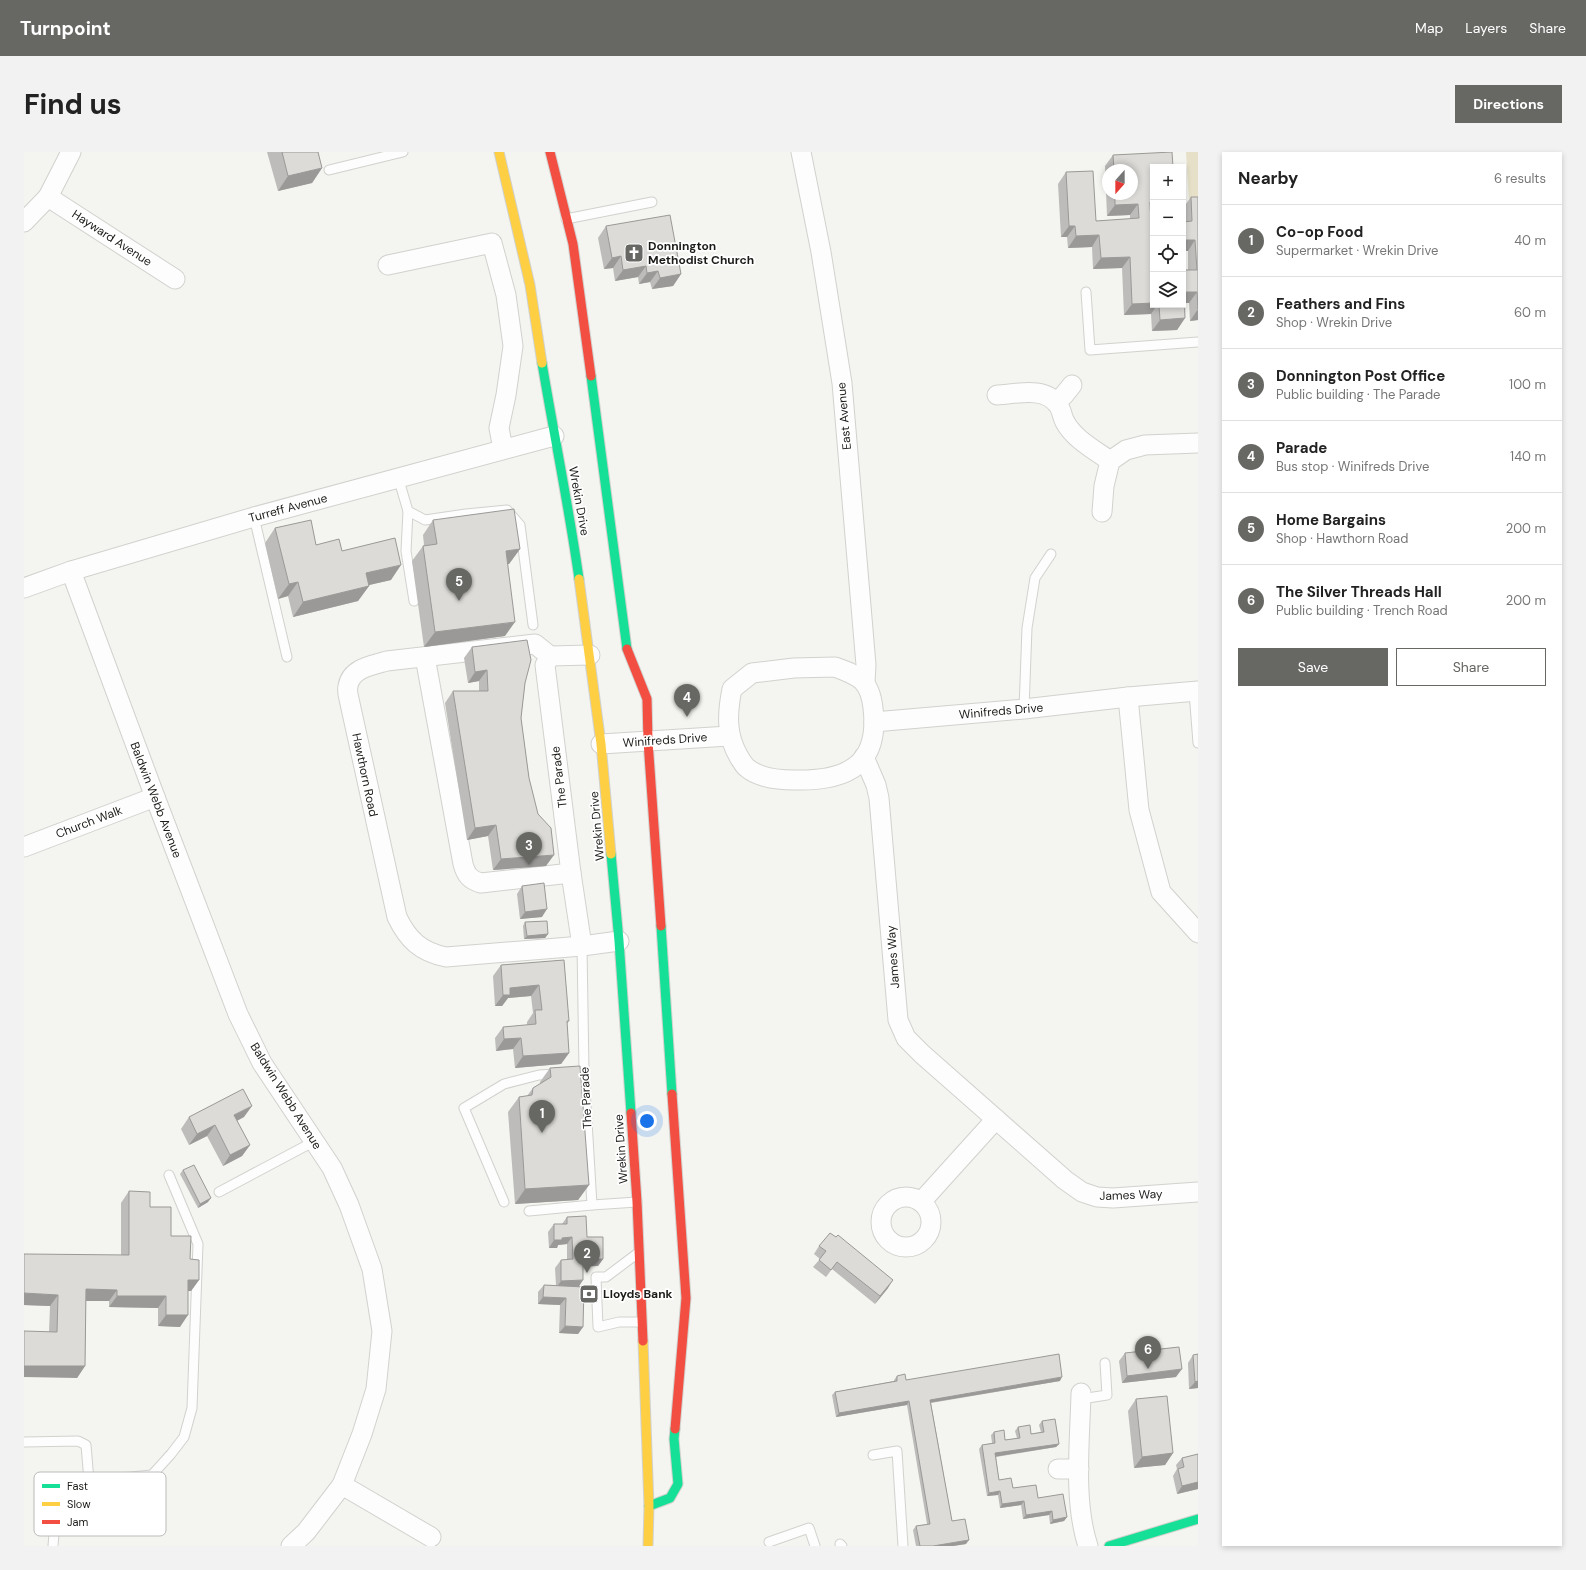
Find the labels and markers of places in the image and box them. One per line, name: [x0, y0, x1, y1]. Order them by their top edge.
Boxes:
place label: Donnington Methodist Church: [648, 238, 754, 268]
church icon: Donnington Methodist Church: [623, 242, 645, 264]
pin: 5: [446, 568, 472, 601]
pin: 4: [674, 684, 700, 717]
pin: 3: [516, 832, 542, 865]
pin: 1: [529, 1100, 555, 1133]
pin: 2: [574, 1240, 600, 1273]
bank icon: Lloyds Bank: [578, 1283, 600, 1305]
place label: Lloyds Bank: [603, 1286, 673, 1302]
pin: 6: [1135, 1336, 1161, 1369]

